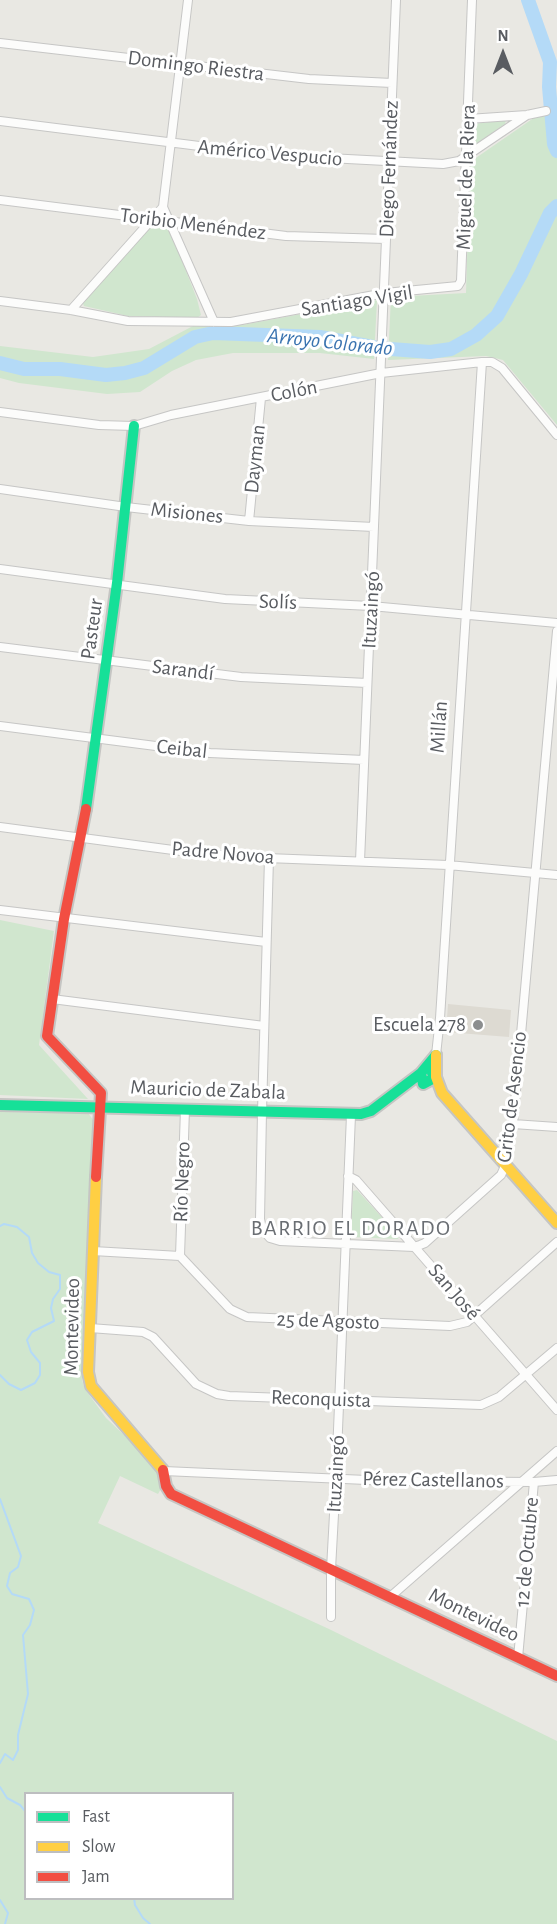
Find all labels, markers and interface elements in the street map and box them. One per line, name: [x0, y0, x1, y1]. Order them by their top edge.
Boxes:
north arrow: [473, 24, 533, 84]
text: N: [497, 28, 509, 44]
street label: Domingo Riestra: [126, 45, 266, 87]
street label: Diego Fernández: [374, 100, 404, 238]
street label: Miguel de la Riera: [451, 104, 481, 250]
street label: Américo Vespucio: [196, 134, 344, 172]
street label: Toribio Menéndez: [119, 203, 267, 245]
street label: Santiago Vigil: [299, 280, 415, 322]
water label: Arroyo Colorado: [266, 322, 394, 362]
street label: Colón: [269, 374, 319, 408]
street label: Dayman: [239, 423, 271, 495]
street label: Misiones: [149, 497, 225, 529]
street label: Ituzaingó: [356, 571, 386, 649]
street label: Solís: [259, 589, 297, 615]
street label: Pasteur: [75, 597, 109, 661]
street label: Sarandí: [151, 654, 215, 686]
street label: Millán: [425, 700, 453, 754]
street label: Ceibal: [155, 734, 209, 764]
street label: Padre Novoa: [170, 836, 276, 870]
place label: Escuela 278: [373, 1012, 466, 1038]
marker: Escuela 278: [471, 1018, 485, 1032]
street label: Grito de Asencio: [491, 1030, 533, 1164]
street label: Mauricio de Zabala: [130, 1075, 286, 1105]
street label: Río Negro: [168, 1141, 196, 1223]
district label: BARRIO EL DORADO: [251, 1215, 451, 1241]
street label: San José: [422, 1258, 486, 1326]
street label: Montevideo: [59, 1278, 85, 1376]
street label: 25 de Agosto: [276, 1307, 380, 1335]
street label: Reconquista: [270, 1385, 372, 1413]
street label: Ituzaingó: [321, 1435, 351, 1513]
street label: Pérez Castellanos: [362, 1466, 504, 1494]
street label: 12 de Octubre: [510, 1496, 544, 1608]
street label: Montevideo: [424, 1582, 524, 1648]
legend: [24, 1792, 234, 1900]
text: Fast: [82, 1808, 110, 1826]
text: Slow: [82, 1838, 115, 1856]
text: Jam: [82, 1868, 110, 1886]

